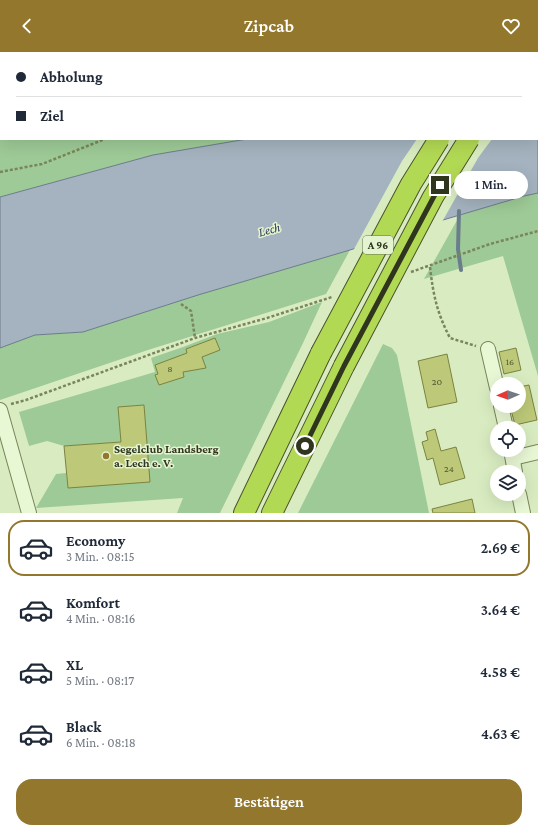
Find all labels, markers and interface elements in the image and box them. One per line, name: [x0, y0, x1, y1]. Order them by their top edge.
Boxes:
icon: back: [16, 15, 38, 37]
icon: heart: [500, 15, 522, 37]
text: Zipcab: [244, 16, 294, 36]
text: Abholung: [40, 69, 103, 85]
text: Ziel: [40, 108, 64, 124]
callout: 1 Min.: [454, 171, 528, 199]
route end: [431, 176, 449, 194]
text: 1 Min.: [475, 177, 507, 192]
water label: Lech: [256, 219, 282, 240]
road number: A 96: [363, 236, 393, 254]
house number: 16: [506, 356, 514, 367]
house number: 8: [167, 363, 173, 374]
house number: 20: [432, 376, 443, 387]
north arrow: [490, 377, 526, 413]
map controls: [490, 377, 526, 501]
button: locate: [490, 421, 526, 457]
route start: [296, 437, 314, 455]
place label: Segelclub Landsberg a. Lech e. V.: [114, 442, 218, 470]
marker: Segelclub Landsberg a. Lech e. V.: [101, 451, 111, 461]
house number: 24: [444, 463, 454, 474]
button: layers: [490, 465, 526, 501]
icon: car: [18, 530, 54, 566]
text: Economy: [66, 533, 125, 549]
text: 2.69 €: [481, 540, 520, 556]
text: 3 Min. · 08:15: [66, 549, 135, 564]
icon: car: [18, 592, 54, 628]
text: Komfort: [66, 595, 120, 611]
text: 3.64 €: [481, 602, 520, 618]
text: 4 Min. · 08:16: [66, 611, 135, 626]
icon: car: [18, 654, 54, 690]
text: XL: [66, 657, 83, 673]
text: 4.58 €: [480, 664, 520, 680]
text: 5 Min. · 08:17: [66, 673, 134, 688]
icon: car: [18, 716, 54, 752]
text: Black: [66, 719, 101, 735]
text: 4.63 €: [481, 726, 520, 742]
text: 6 Min. · 08:18: [66, 735, 136, 750]
button: Bestätigen: [16, 779, 522, 825]

